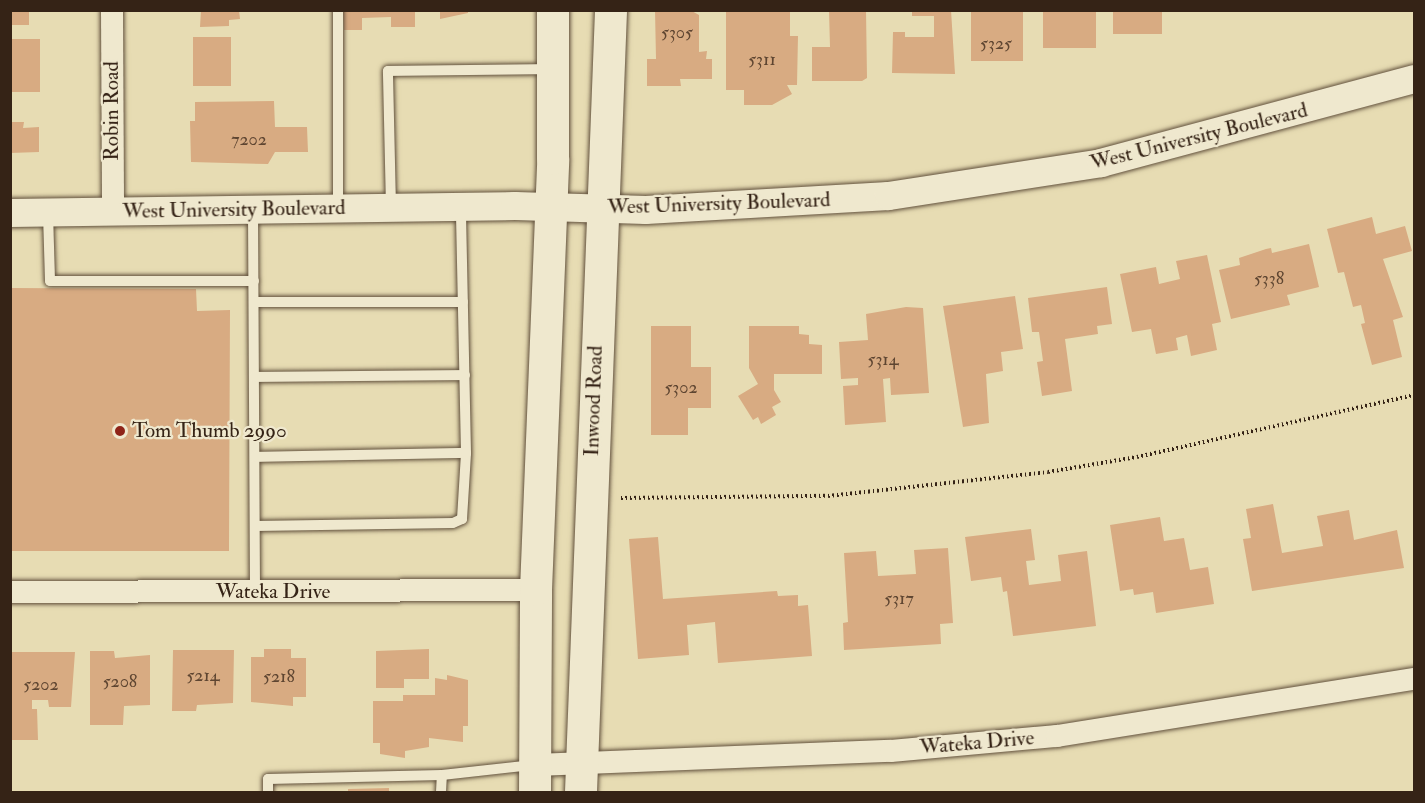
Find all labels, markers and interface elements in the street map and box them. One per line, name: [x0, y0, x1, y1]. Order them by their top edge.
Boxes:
house number: 5305: [661, 22, 693, 44]
house number: 5325: [980, 33, 1012, 55]
house number: 5311: [748, 49, 776, 71]
street label: Robin Road: [99, 61, 125, 161]
street label: West University Boulevard: [1088, 98, 1310, 176]
house number: 7202: [231, 129, 267, 151]
street label: West University Boulevard: [607, 188, 831, 220]
street label: West University Boulevard: [122, 195, 346, 225]
house number: 5338: [1254, 268, 1284, 290]
street label: Inwood Road: [579, 345, 609, 457]
house number: 5314: [868, 349, 898, 371]
house number: 5302: [664, 377, 698, 399]
place label: Tom Thumb 2990: [132, 418, 287, 444]
marker: Tom Thumb 2990: [113, 424, 127, 438]
street label: Wateka Drive: [216, 579, 330, 605]
house number: 5317: [884, 588, 914, 610]
house number: 5214: [186, 665, 220, 687]
house number: 5218: [263, 666, 295, 688]
house number: 5208: [103, 671, 137, 693]
house number: 5202: [23, 674, 59, 696]
street label: Wateka Drive: [919, 725, 1035, 761]

